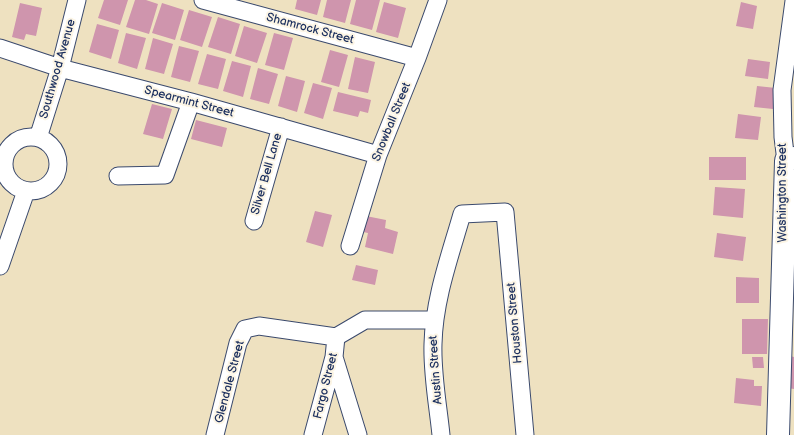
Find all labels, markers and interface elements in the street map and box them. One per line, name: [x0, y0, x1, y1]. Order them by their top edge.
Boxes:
street label: Shamrock Street: [265, 10, 355, 48]
street label: Southwood Avenue: [37, 18, 79, 120]
street label: Snowball Street: [370, 80, 414, 164]
street label: Spearmint Street: [143, 83, 235, 121]
street label: Silver Bell Lane: [248, 132, 286, 216]
street label: Washington Street: [776, 143, 790, 243]
street label: Houston Street: [504, 282, 526, 364]
street label: Austin Street: [426, 335, 446, 405]
street label: Glendale Street: [212, 339, 248, 425]
street label: Fargo Street: [311, 351, 341, 421]

